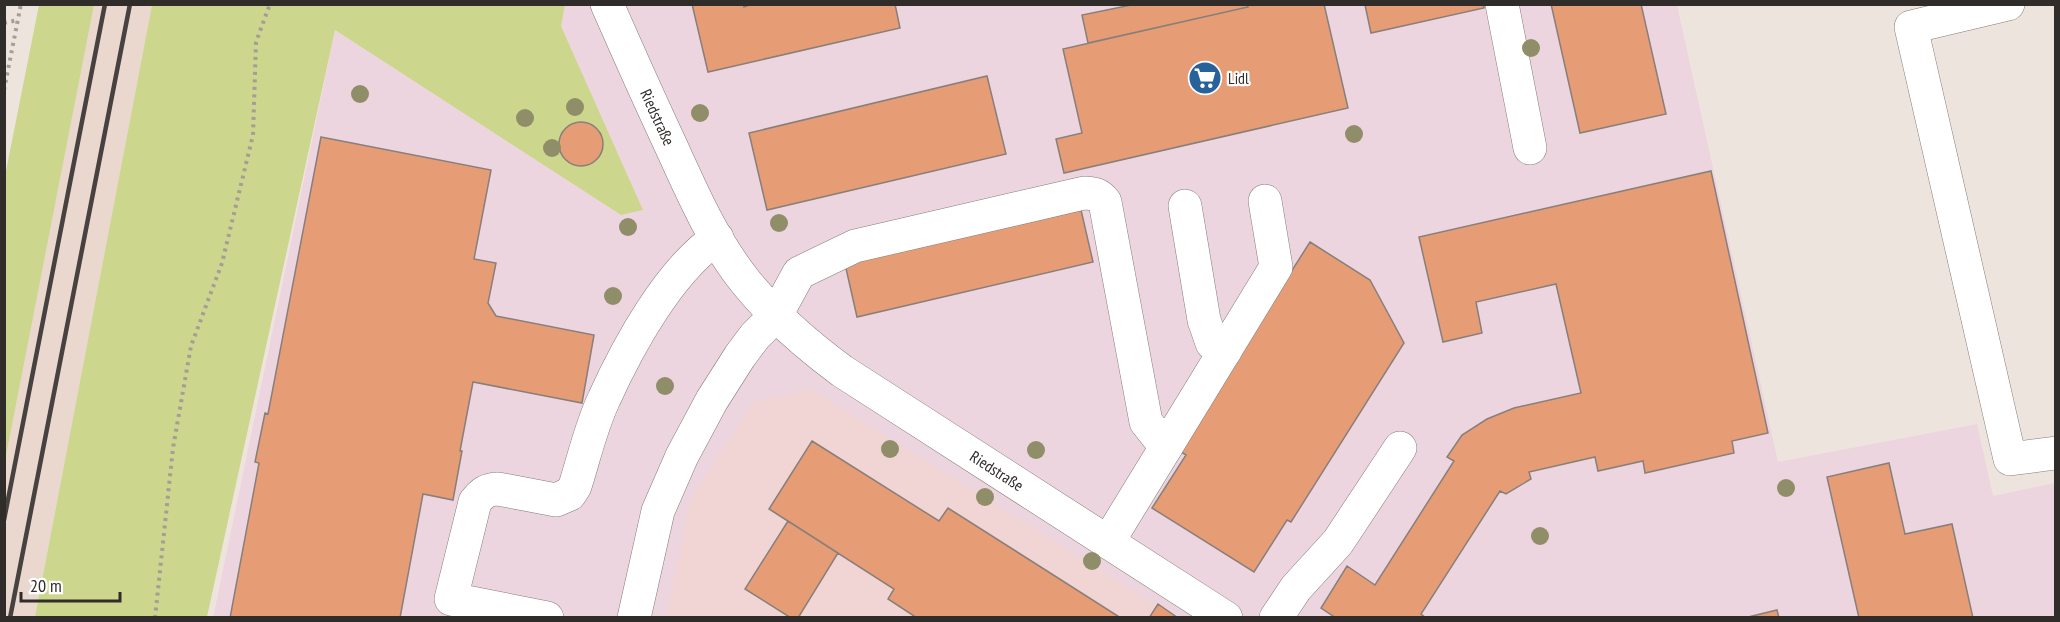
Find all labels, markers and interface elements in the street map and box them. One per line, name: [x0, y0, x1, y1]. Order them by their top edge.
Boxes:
supermarket icon: Lidl: [1187, 60, 1223, 96]
place label: Lidl: [1228, 68, 1249, 88]
street label: Riedstraße: [636, 86, 679, 149]
street label: Riedstraße: [966, 446, 1027, 495]
scale bar: [21, 565, 120, 603]
text: 20 m: [30, 574, 62, 597]

